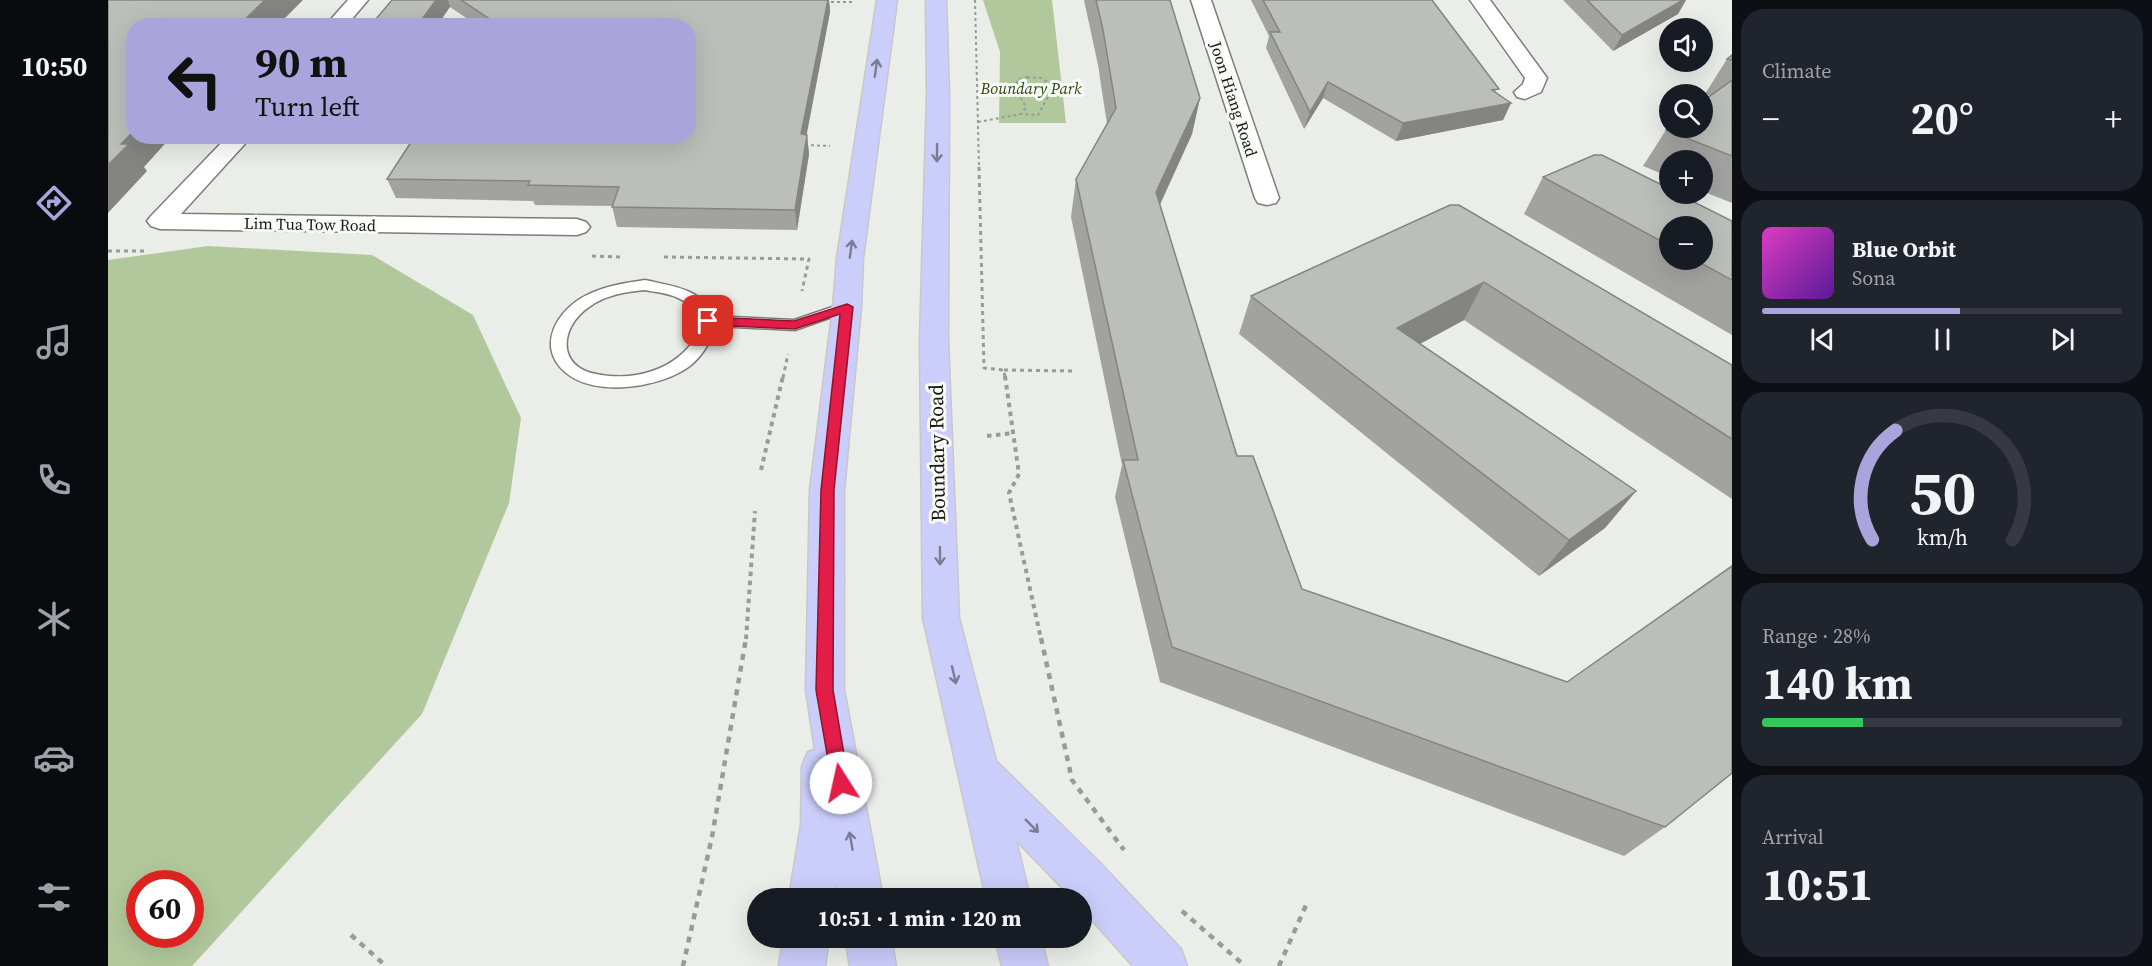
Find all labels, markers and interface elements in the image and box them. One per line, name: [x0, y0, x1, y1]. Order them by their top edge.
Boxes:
map controls: [1659, 18, 1713, 270]
button: sound: [1659, 18, 1713, 72]
text: 90 m: [255, 33, 348, 91]
street label: Joon Hiang Road: [1205, 38, 1263, 159]
icon: left: [156, 42, 234, 120]
text: 10:50: [21, 48, 87, 85]
text: Climate: [1762, 57, 1831, 85]
one-way arrow: [871, 59, 882, 79]
park label: Boundary Park: [980, 77, 1082, 99]
button: search: [1659, 84, 1713, 138]
text: 20°: [1910, 87, 1974, 149]
text: Turn left: [255, 88, 359, 125]
text: −: [1762, 96, 1780, 141]
text: +: [2104, 96, 2122, 141]
one-way arrow: [931, 143, 943, 163]
button: +: [1659, 150, 1713, 204]
icon: directions: [33, 182, 75, 224]
street label: Lim Tua Tow Road: [244, 212, 376, 236]
button: −: [1659, 216, 1713, 270]
text: Blue Orbit: [1852, 234, 1956, 264]
one-way arrow: [846, 240, 857, 259]
text: Sona: [1852, 264, 1896, 292]
pin: [682, 295, 733, 346]
icon: arrive: [691, 304, 724, 337]
icon: music: [33, 321, 75, 363]
icon: previous: [1806, 323, 1839, 356]
icon: pause: [1926, 323, 1959, 356]
icon: next: [2046, 323, 2079, 356]
street label: Boundary Road: [922, 383, 952, 522]
text: 50: [1908, 449, 1976, 535]
icon: phone: [33, 459, 75, 501]
text: km/h: [1916, 523, 1968, 552]
one-way arrow: [934, 545, 946, 565]
icon: climate: [33, 598, 75, 640]
text: Range · 28%: [1762, 622, 1871, 650]
text: 140 km: [1762, 652, 1913, 714]
one-way arrow: [949, 665, 960, 684]
icon: car: [33, 737, 75, 779]
position arrow: [809, 751, 873, 815]
one-way arrow: [1024, 819, 1039, 834]
text: Arrival: [1762, 823, 1824, 851]
one-way arrow: [845, 832, 856, 851]
text: 10:51: [1762, 853, 1873, 915]
speed limit sign: 60: [126, 870, 204, 948]
icon: filters: [33, 876, 75, 918]
text: 10:51 · 1 min · 120 m: [818, 903, 1021, 933]

